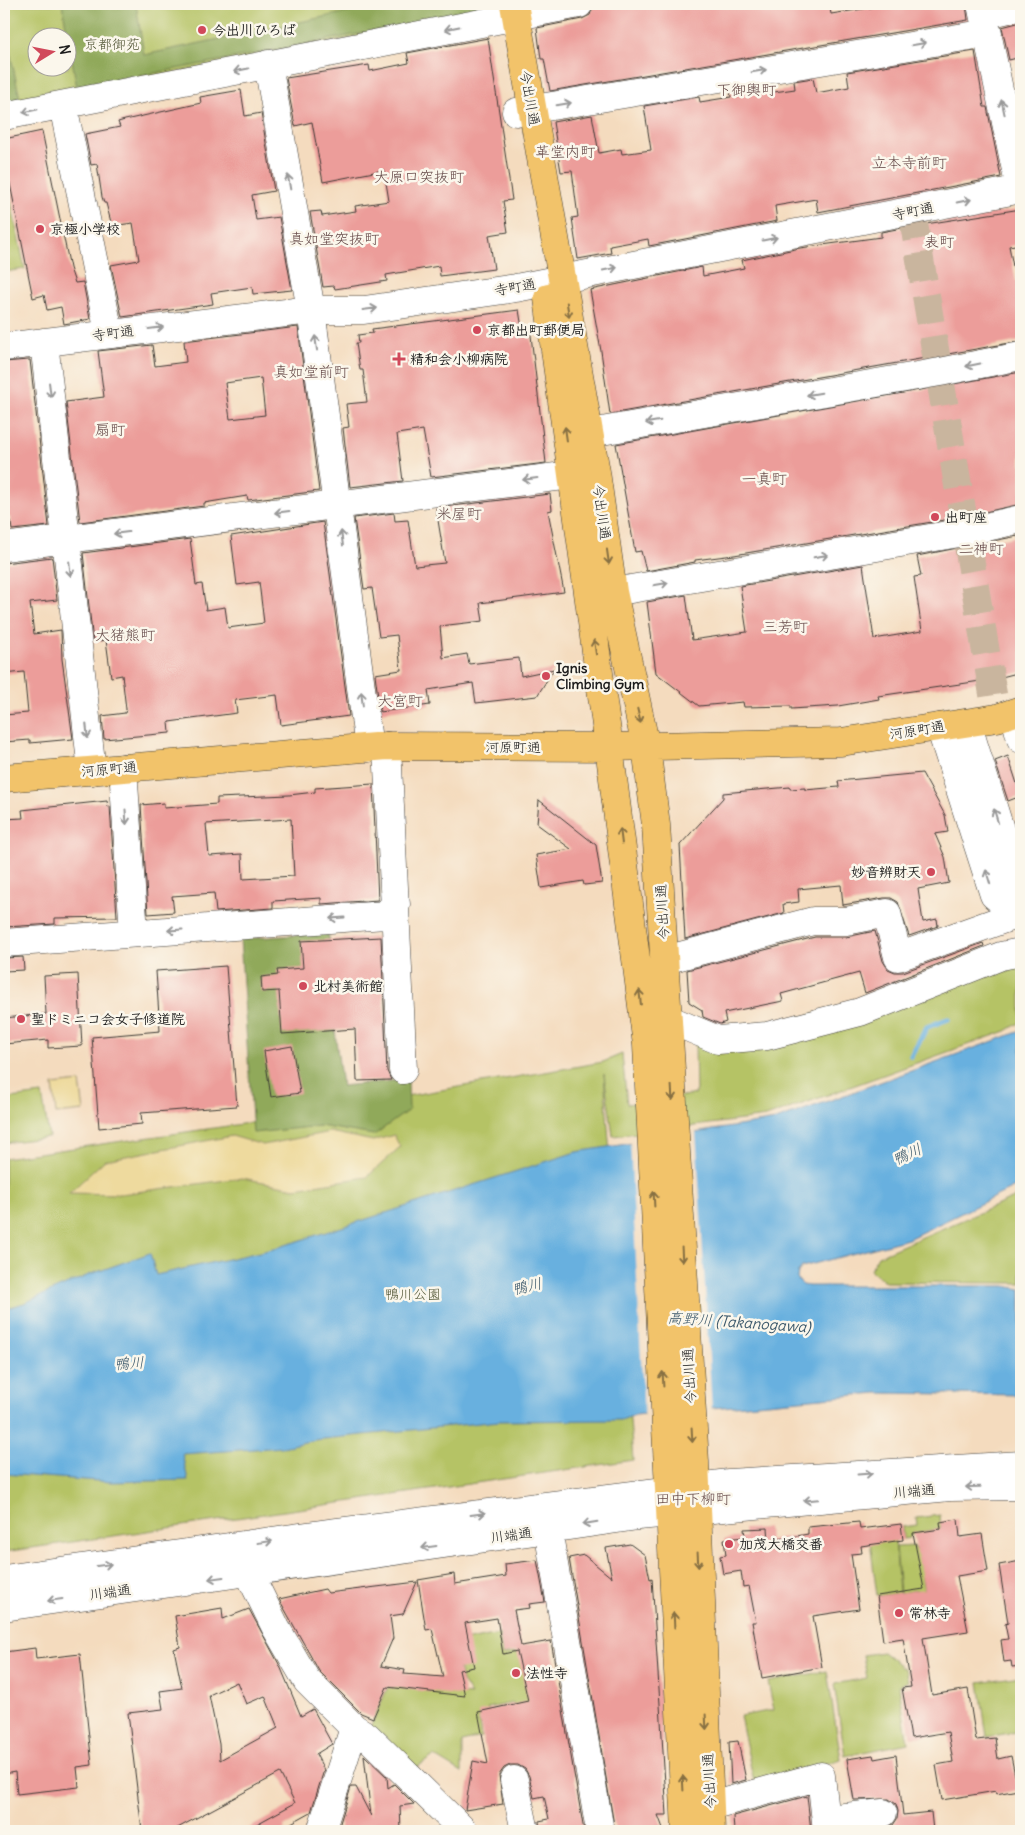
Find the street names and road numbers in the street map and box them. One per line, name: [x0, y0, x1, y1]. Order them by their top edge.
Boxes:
street label: 今出川通: [516, 69, 544, 127]
street label: 寺町通: [891, 198, 935, 224]
street label: 寺町通: [493, 274, 537, 300]
street label: 寺町通: [91, 322, 135, 344]
street label: 今出川通: [589, 483, 615, 541]
street label: 河原町通: [888, 717, 946, 743]
street label: 河原町通: [485, 738, 541, 756]
street label: 河原町通: [80, 758, 138, 780]
street label: 今出川通: [652, 884, 672, 940]
street label: 今出川通: [679, 1348, 699, 1404]
street label: 川端通: [892, 1480, 936, 1502]
street label: 川端通: [489, 1523, 533, 1547]
street label: 川端通: [88, 1580, 132, 1604]
street label: 今出川通: [699, 1753, 719, 1809]

